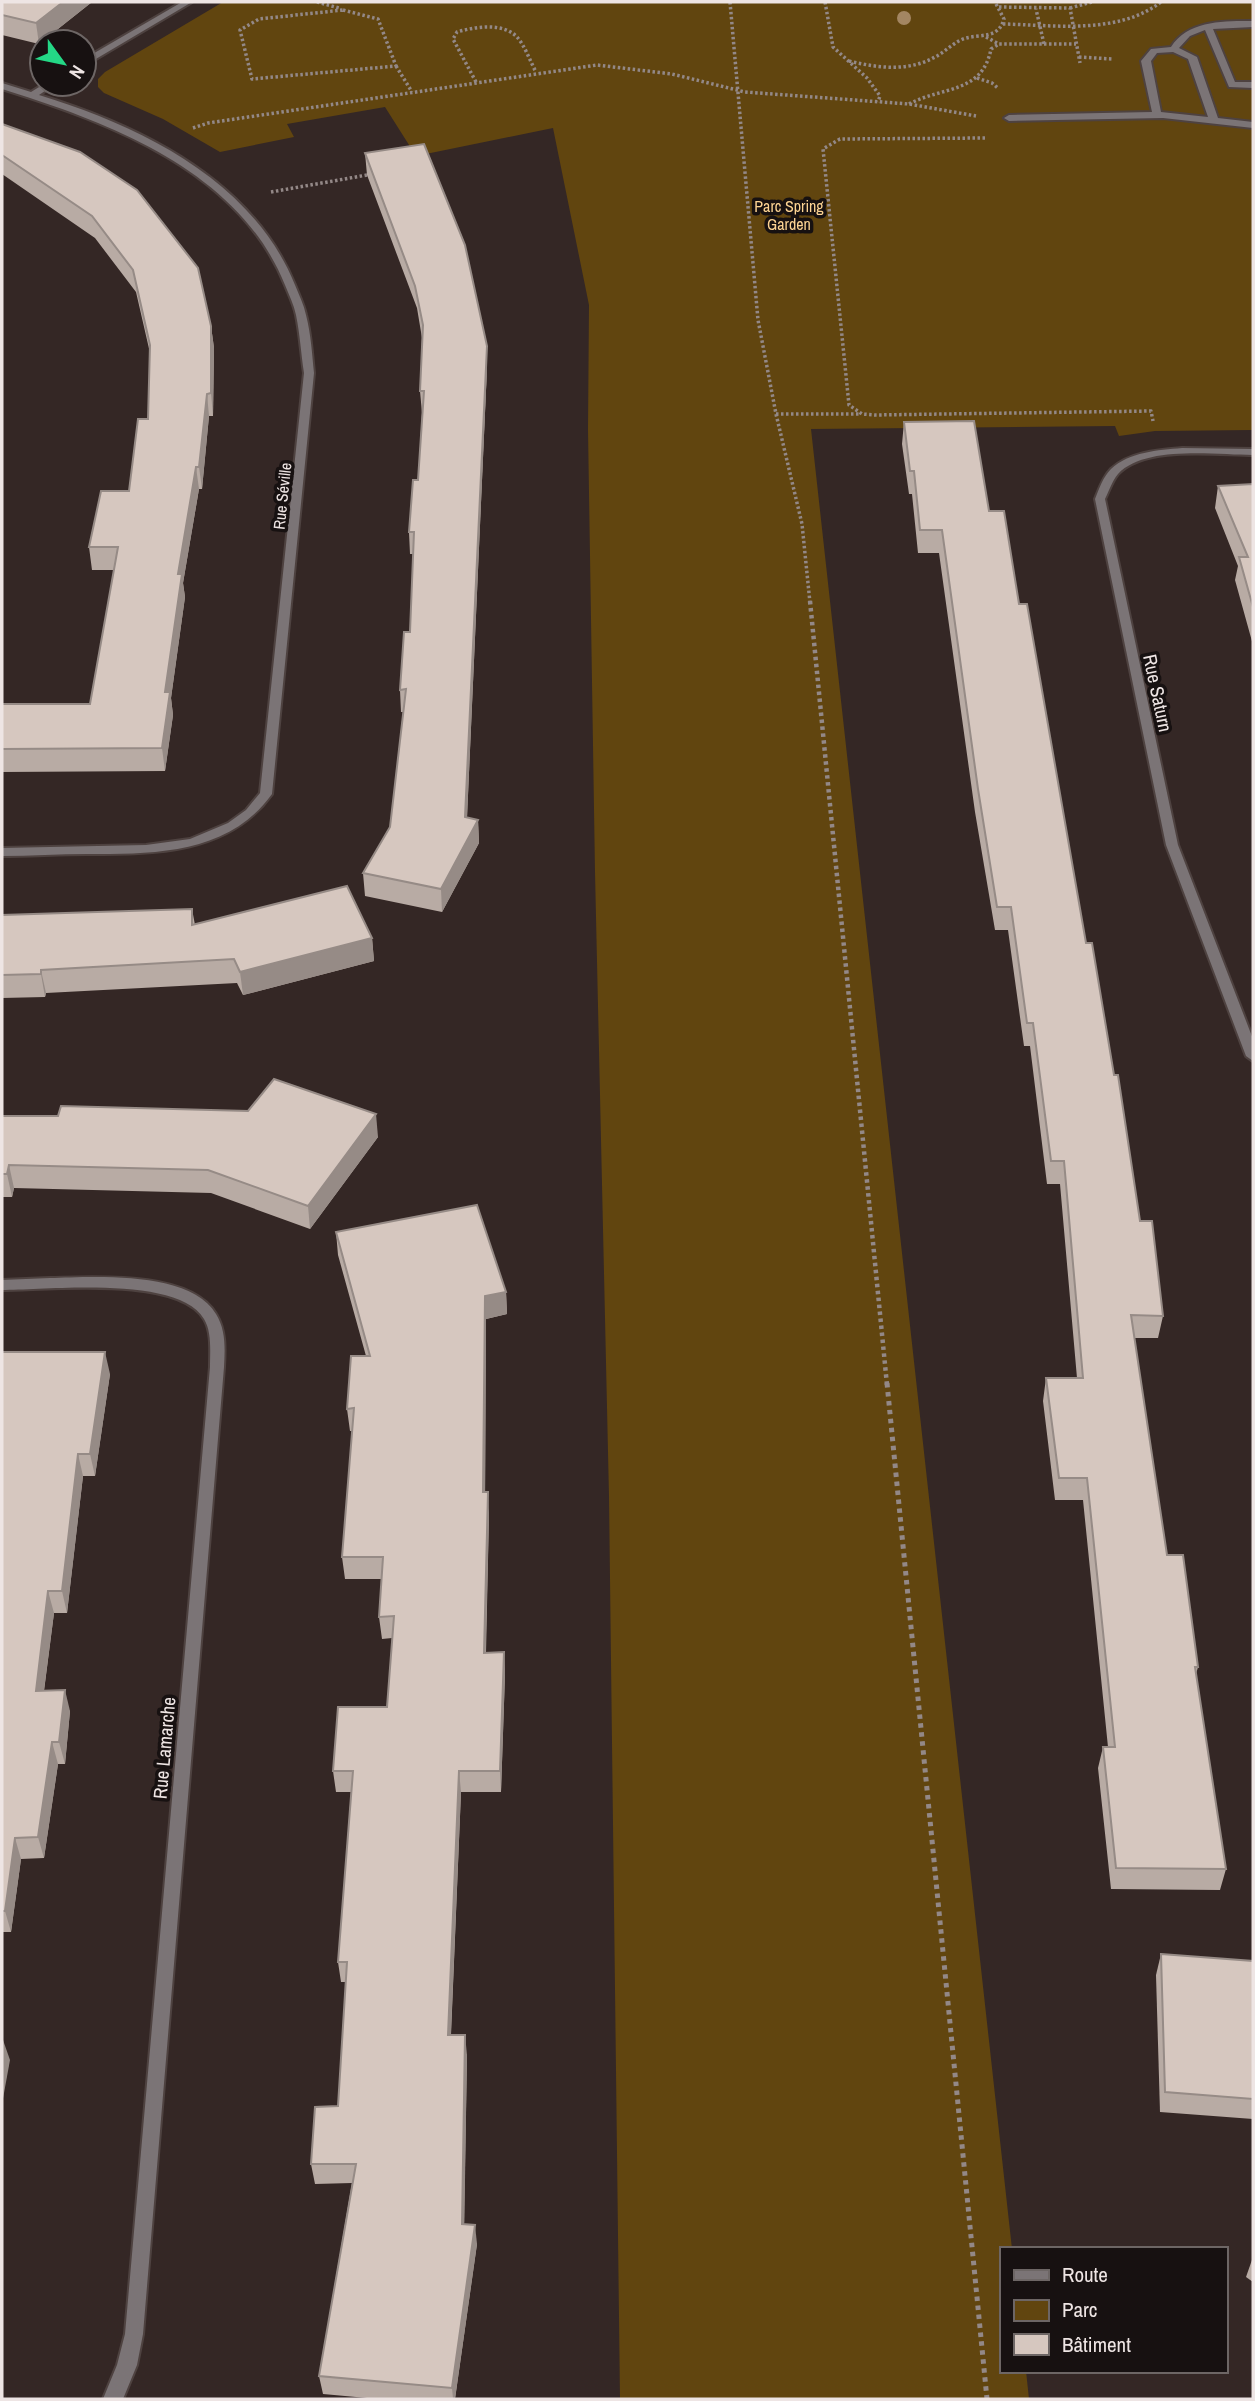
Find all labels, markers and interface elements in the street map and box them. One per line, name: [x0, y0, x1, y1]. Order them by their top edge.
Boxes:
north arrow: [28, 28, 98, 98]
text: N: [63, 60, 91, 84]
park label: Parc Spring Garden: [754, 195, 824, 235]
street label: Rue Séville: [268, 461, 296, 531]
street label: Rue Saturn: [1137, 652, 1179, 734]
street label: Rue Lamarche: [147, 1696, 181, 1800]
legend: [1000, 2247, 1227, 2373]
text: Route: [1062, 2260, 1108, 2289]
text: Parc: [1062, 2295, 1097, 2324]
text: Bâtiment: [1062, 2330, 1131, 2359]

